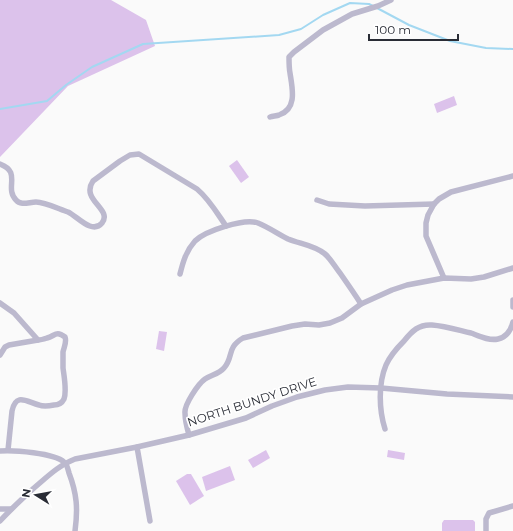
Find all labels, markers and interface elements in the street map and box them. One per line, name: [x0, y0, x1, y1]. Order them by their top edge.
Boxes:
scale bar: [369, 16, 458, 42]
text: 100 m: [375, 22, 411, 37]
street label: NORTH BUNDY DRIVE: [185, 374, 318, 430]
north arrow: [16, 475, 56, 515]
text: N: [18, 487, 34, 499]

